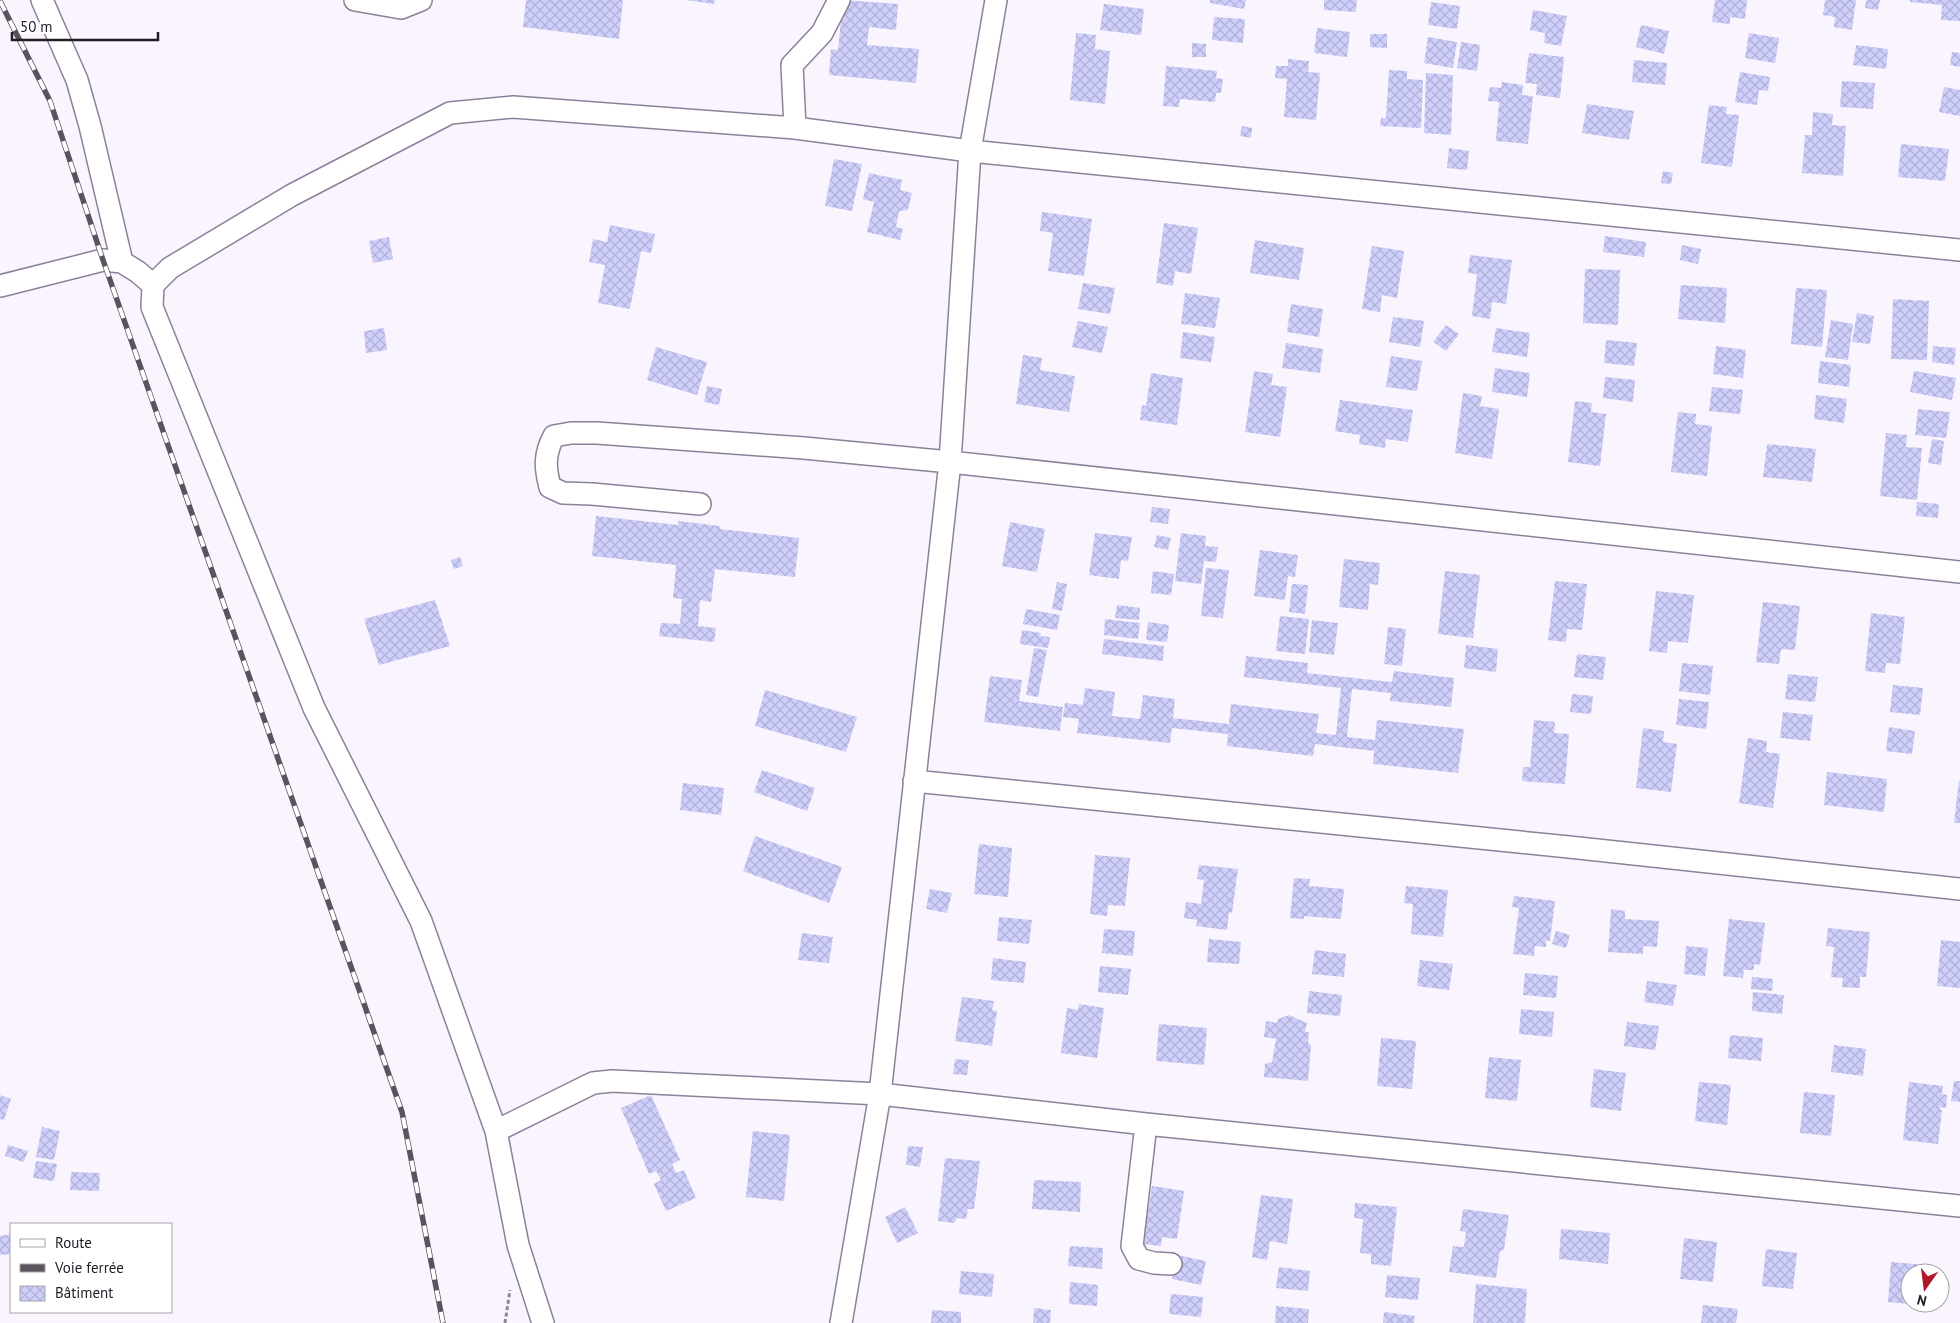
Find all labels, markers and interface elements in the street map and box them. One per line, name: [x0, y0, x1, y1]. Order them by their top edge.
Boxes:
scale bar: [12, 10, 159, 42]
text: 50 m: [20, 17, 53, 36]
legend: [10, 1223, 172, 1313]
text: Route: [55, 1233, 92, 1252]
text: Voie ferrée: [54, 1258, 124, 1277]
north arrow: [1900, 1263, 1950, 1313]
text: Bâtiment: [55, 1283, 113, 1302]
text: N: [1915, 1291, 1928, 1310]

